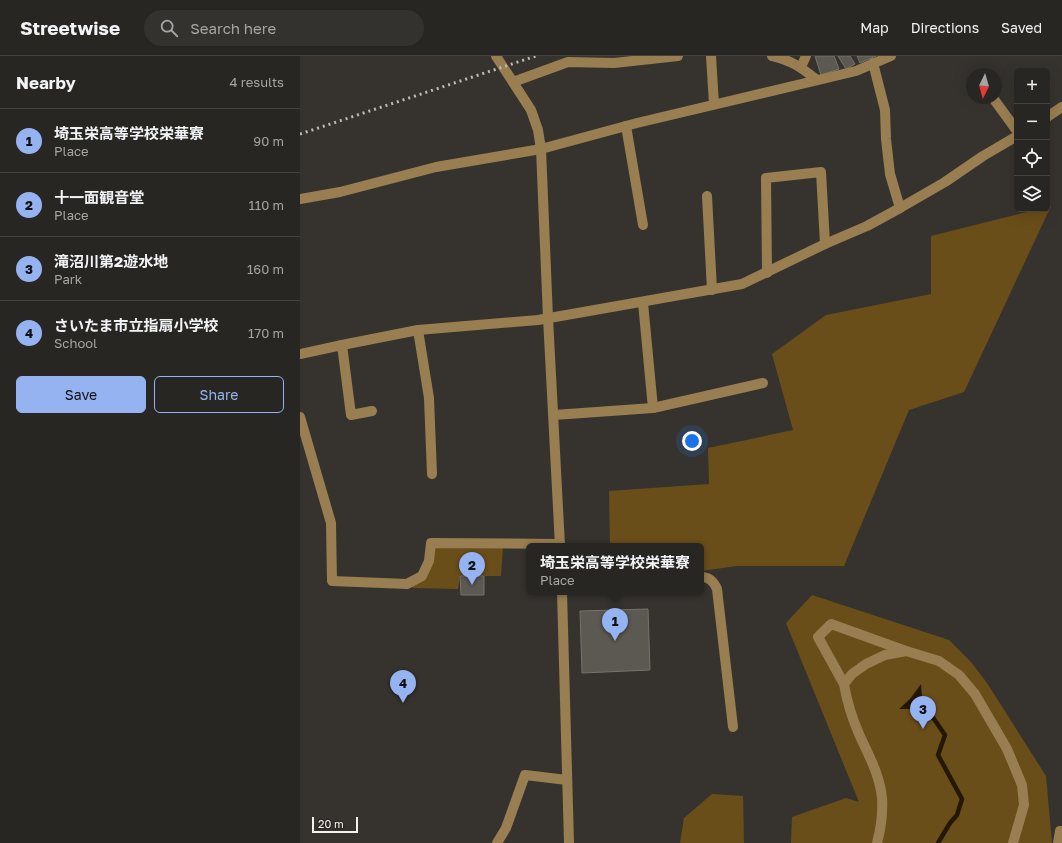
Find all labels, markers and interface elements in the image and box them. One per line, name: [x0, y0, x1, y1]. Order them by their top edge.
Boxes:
search box: [144, 10, 424, 46]
text: Streetwise: [20, 16, 120, 39]
icon: search: [158, 17, 180, 39]
text: Search here: [190, 19, 276, 37]
text: Map: [860, 19, 889, 36]
text: Directions: [911, 19, 979, 36]
text: Saved: [1001, 19, 1042, 36]
north arrow: [966, 68, 1002, 104]
map controls: [1014, 68, 1050, 212]
button: +: [1014, 68, 1050, 104]
text: Nearby: [16, 72, 76, 93]
text: 4 results: [230, 74, 284, 90]
button: −: [1014, 104, 1050, 140]
text: 埼玉栄高等学校栄華寮: [54, 124, 204, 142]
text: 1: [26, 133, 32, 149]
text: 90 m: [253, 133, 284, 149]
button: locate: [1014, 140, 1050, 176]
text: Place: [54, 143, 89, 159]
button: layers: [1014, 176, 1050, 212]
text: 十一面観音堂: [54, 188, 144, 206]
text: 2: [25, 197, 33, 213]
text: 110 m: [249, 197, 284, 213]
text: Place: [54, 207, 89, 223]
text: 滝沼川第2遊水地: [54, 252, 168, 270]
text: 3: [25, 261, 33, 277]
text: 160 m: [247, 261, 284, 277]
text: Park: [54, 271, 82, 287]
text: さいたま市立指扇小学校: [54, 316, 219, 334]
text: 4: [25, 325, 33, 341]
text: 170 m: [248, 325, 284, 341]
text: School: [54, 335, 97, 351]
button: Save: [16, 376, 146, 413]
button: Share: [154, 376, 284, 413]
your location: [682, 431, 702, 451]
popup: [526, 543, 704, 595]
pin: 2: [459, 552, 485, 585]
text: 埼玉栄高等学校栄華寮: [540, 553, 690, 571]
text: Place: [540, 572, 575, 588]
pin: 1: [602, 608, 628, 641]
pin: 4: [390, 670, 416, 703]
pin: 3: [910, 696, 936, 729]
scale bar: [312, 815, 358, 834]
text: 20 m: [318, 817, 344, 830]

